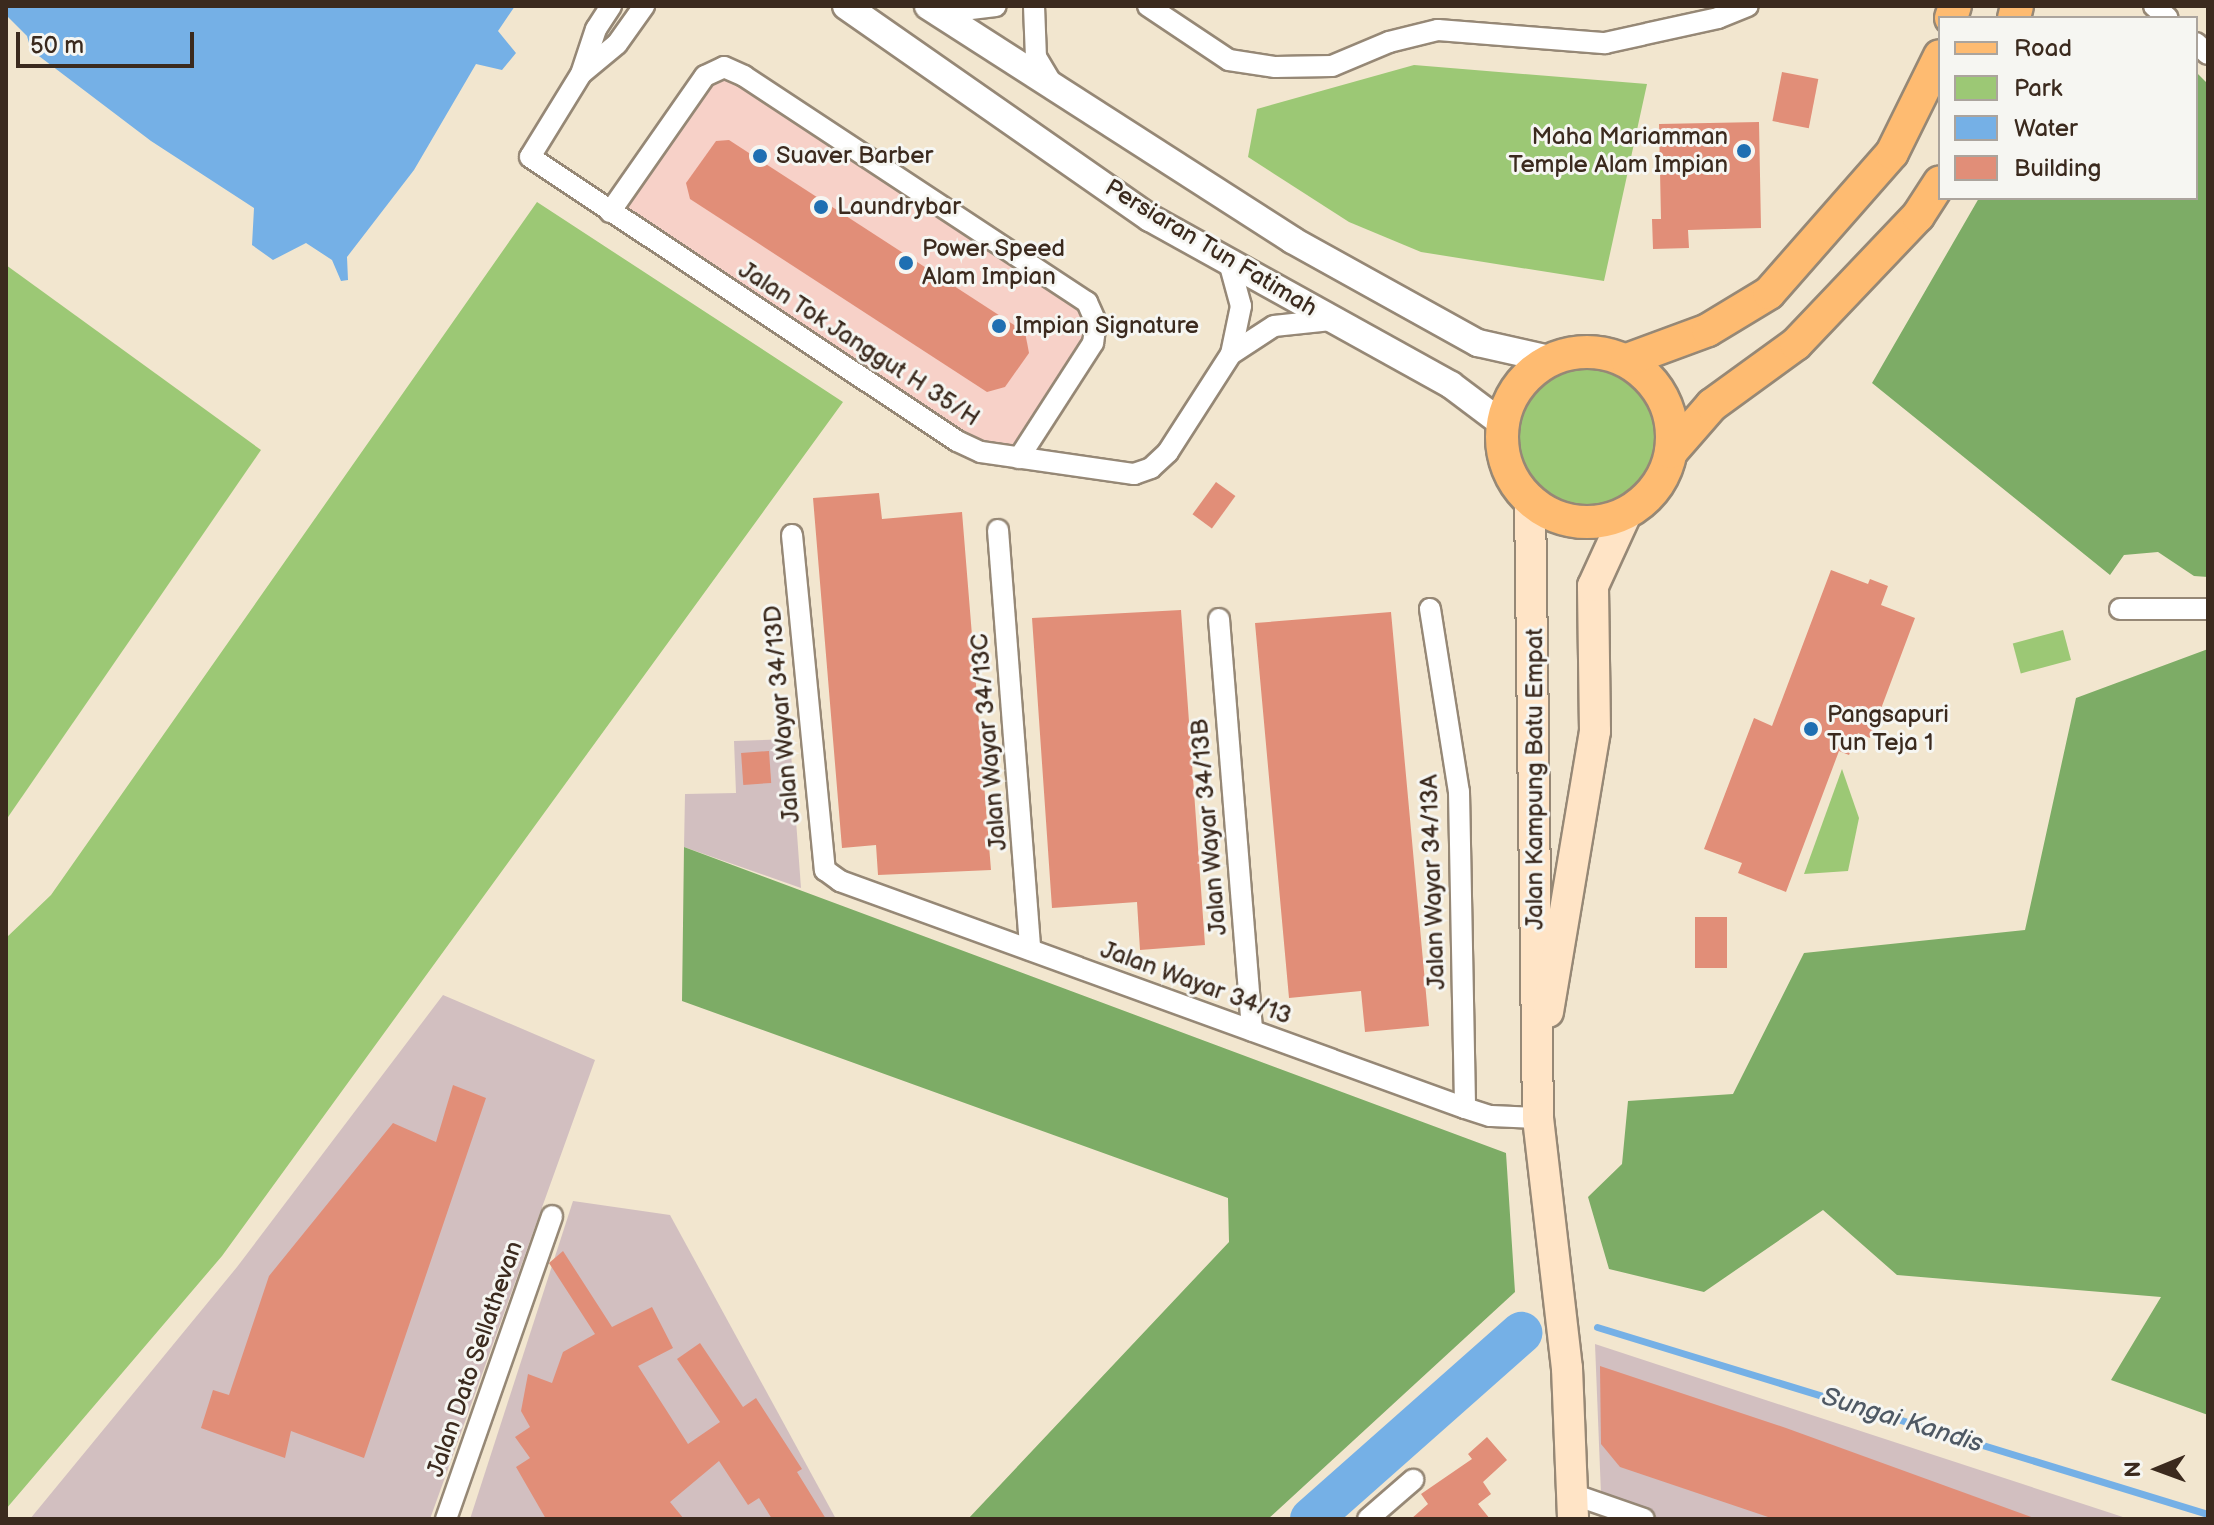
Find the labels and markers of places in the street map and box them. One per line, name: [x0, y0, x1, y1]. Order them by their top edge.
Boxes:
place label: Maha Mariamman Temple Alam Impian: [1508, 123, 1728, 179]
place label: Suaver Barber: [776, 142, 933, 170]
marker: Maha Mariamman Temple Alam Impian: [1735, 142, 1753, 160]
marker: Suaver Barber: [751, 147, 769, 165]
place label: Laundrybar: [837, 193, 961, 221]
marker: Laundrybar: [812, 198, 830, 216]
place label: Power Speed Alam Impian: [922, 235, 1066, 291]
marker: Power Speed Alam Impian: [897, 254, 915, 272]
place label: Impian Signature: [1015, 312, 1200, 340]
marker: Impian Signature: [990, 317, 1008, 335]
place label: Pangsapuri Tun Teja 1: [1827, 701, 1949, 757]
marker: Pangsapuri Tun Teja 1: [1802, 720, 1820, 738]

